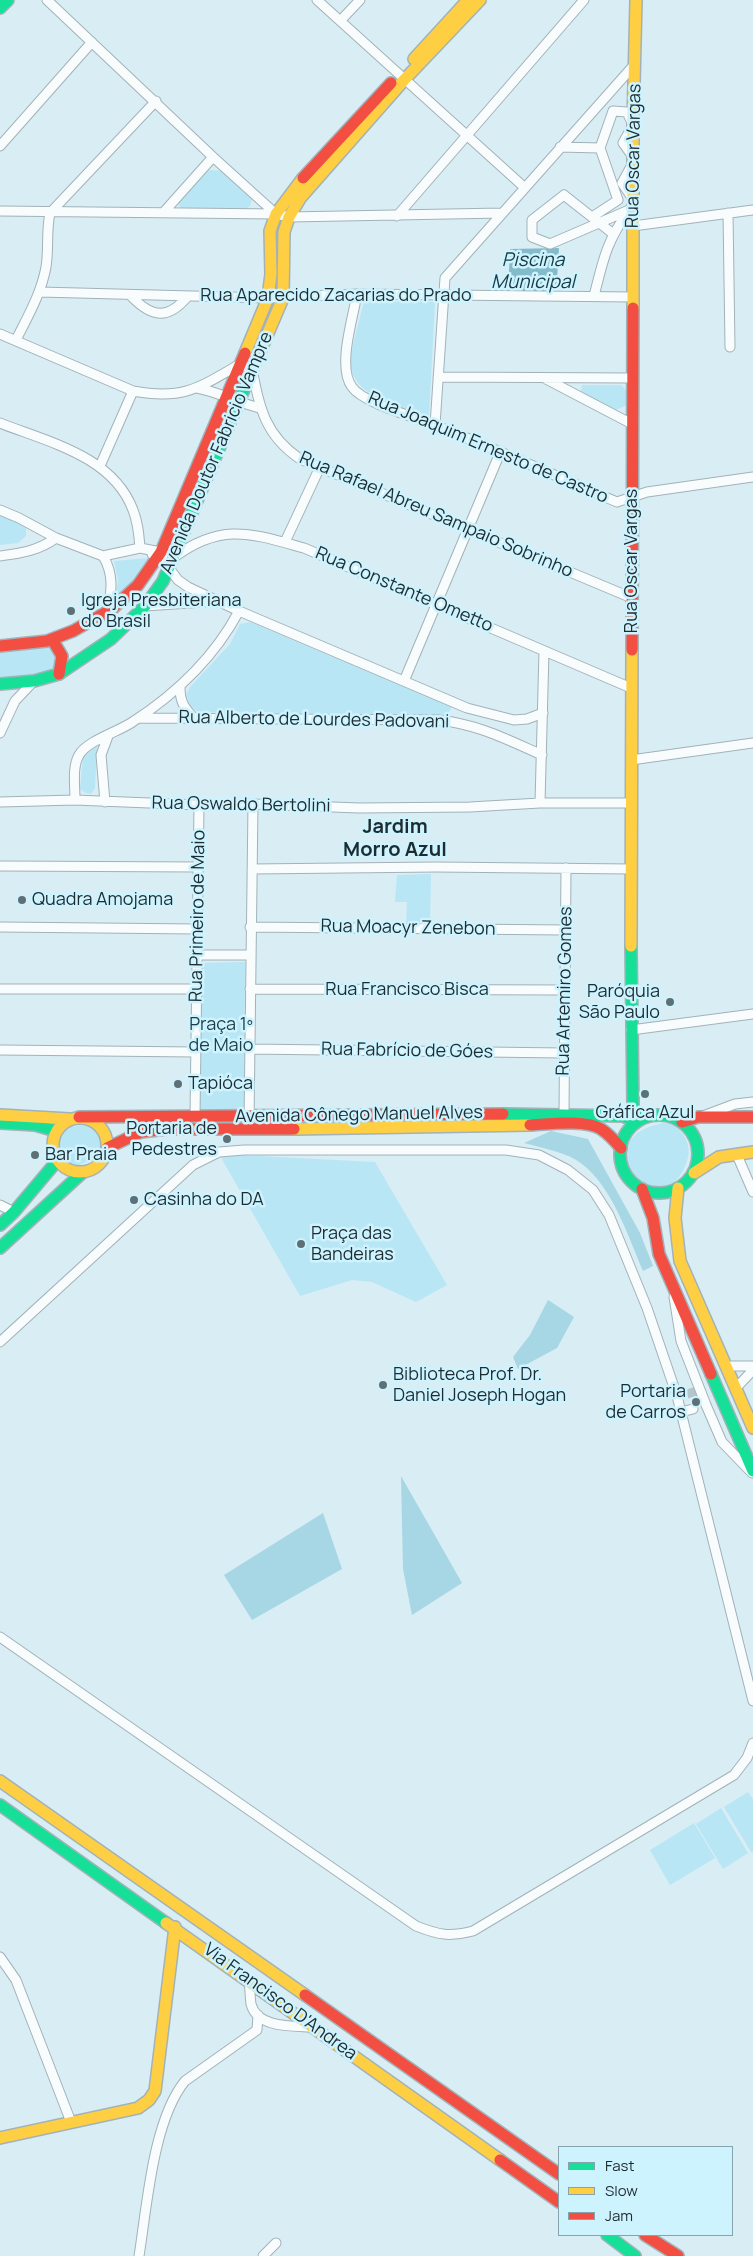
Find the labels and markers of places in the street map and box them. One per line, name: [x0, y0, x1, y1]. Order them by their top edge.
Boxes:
place label: Igreja Presbiteriana do Brasil: [81, 590, 242, 632]
marker: Igreja Presbiteriana do Brasil: [65, 605, 77, 617]
place label: Quadra Amojama: [32, 889, 173, 911]
marker: Quadra Amojama: [16, 894, 28, 906]
place label: Paróquia São Paulo: [579, 981, 660, 1024]
marker: Paróquia São Paulo: [664, 996, 676, 1008]
place label: Tapióca: [188, 1073, 253, 1095]
marker: Tapióca: [172, 1078, 184, 1090]
marker: Gráfica Azul: [639, 1088, 651, 1100]
place label: Gráfica Azul: [595, 1102, 695, 1124]
place label: Portaria de Pedestres: [126, 1118, 217, 1160]
marker: Portaria de Pedestres: [221, 1133, 233, 1145]
place label: Bar Praia: [45, 1144, 117, 1166]
marker: Bar Praia: [29, 1149, 41, 1161]
place label: Casinha do DA: [144, 1189, 264, 1211]
marker: Casinha do DA: [128, 1194, 140, 1206]
place label: Praça das Bandeiras: [311, 1223, 394, 1266]
marker: Praça das Bandeiras: [295, 1238, 307, 1250]
place label: Biblioteca Prof. Dr. Daniel Joseph Hogan: [393, 1364, 566, 1406]
marker: Biblioteca Prof. Dr. Daniel Joseph Hogan: [377, 1379, 389, 1391]
place label: Portaria de Carros: [606, 1381, 686, 1424]
marker: Portaria de Carros: [690, 1396, 702, 1408]

